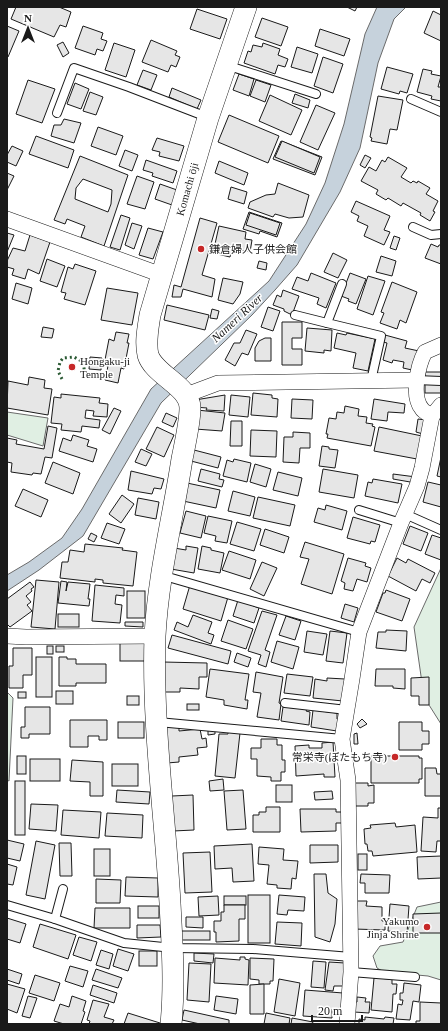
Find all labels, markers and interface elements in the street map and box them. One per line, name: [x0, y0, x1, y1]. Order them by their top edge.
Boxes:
north arrow: [8, 8, 48, 48]
text: N: [24, 12, 32, 24]
street label: Komachi ōji: [174, 161, 200, 217]
place label: 鎌倉婦人子供会館: [209, 243, 297, 255]
marker: 鎌倉婦人子供会館: [196, 244, 206, 254]
water label: Nameri River: [208, 290, 266, 346]
place label: Hongaku-ji Temple: [80, 355, 130, 380]
marker: Hongaku-ji Temple: [67, 362, 77, 372]
place label: 常栄寺(ぼたもち寺): [292, 751, 387, 764]
marker: 常栄寺(ぼたもち寺): [390, 752, 400, 762]
place label: Yakumo Jinja Shrine: [367, 915, 420, 940]
marker: Yakumo Jinja Shrine: [422, 922, 432, 932]
scale bar: [312, 997, 362, 1023]
text: 20 m: [318, 1004, 343, 1018]

